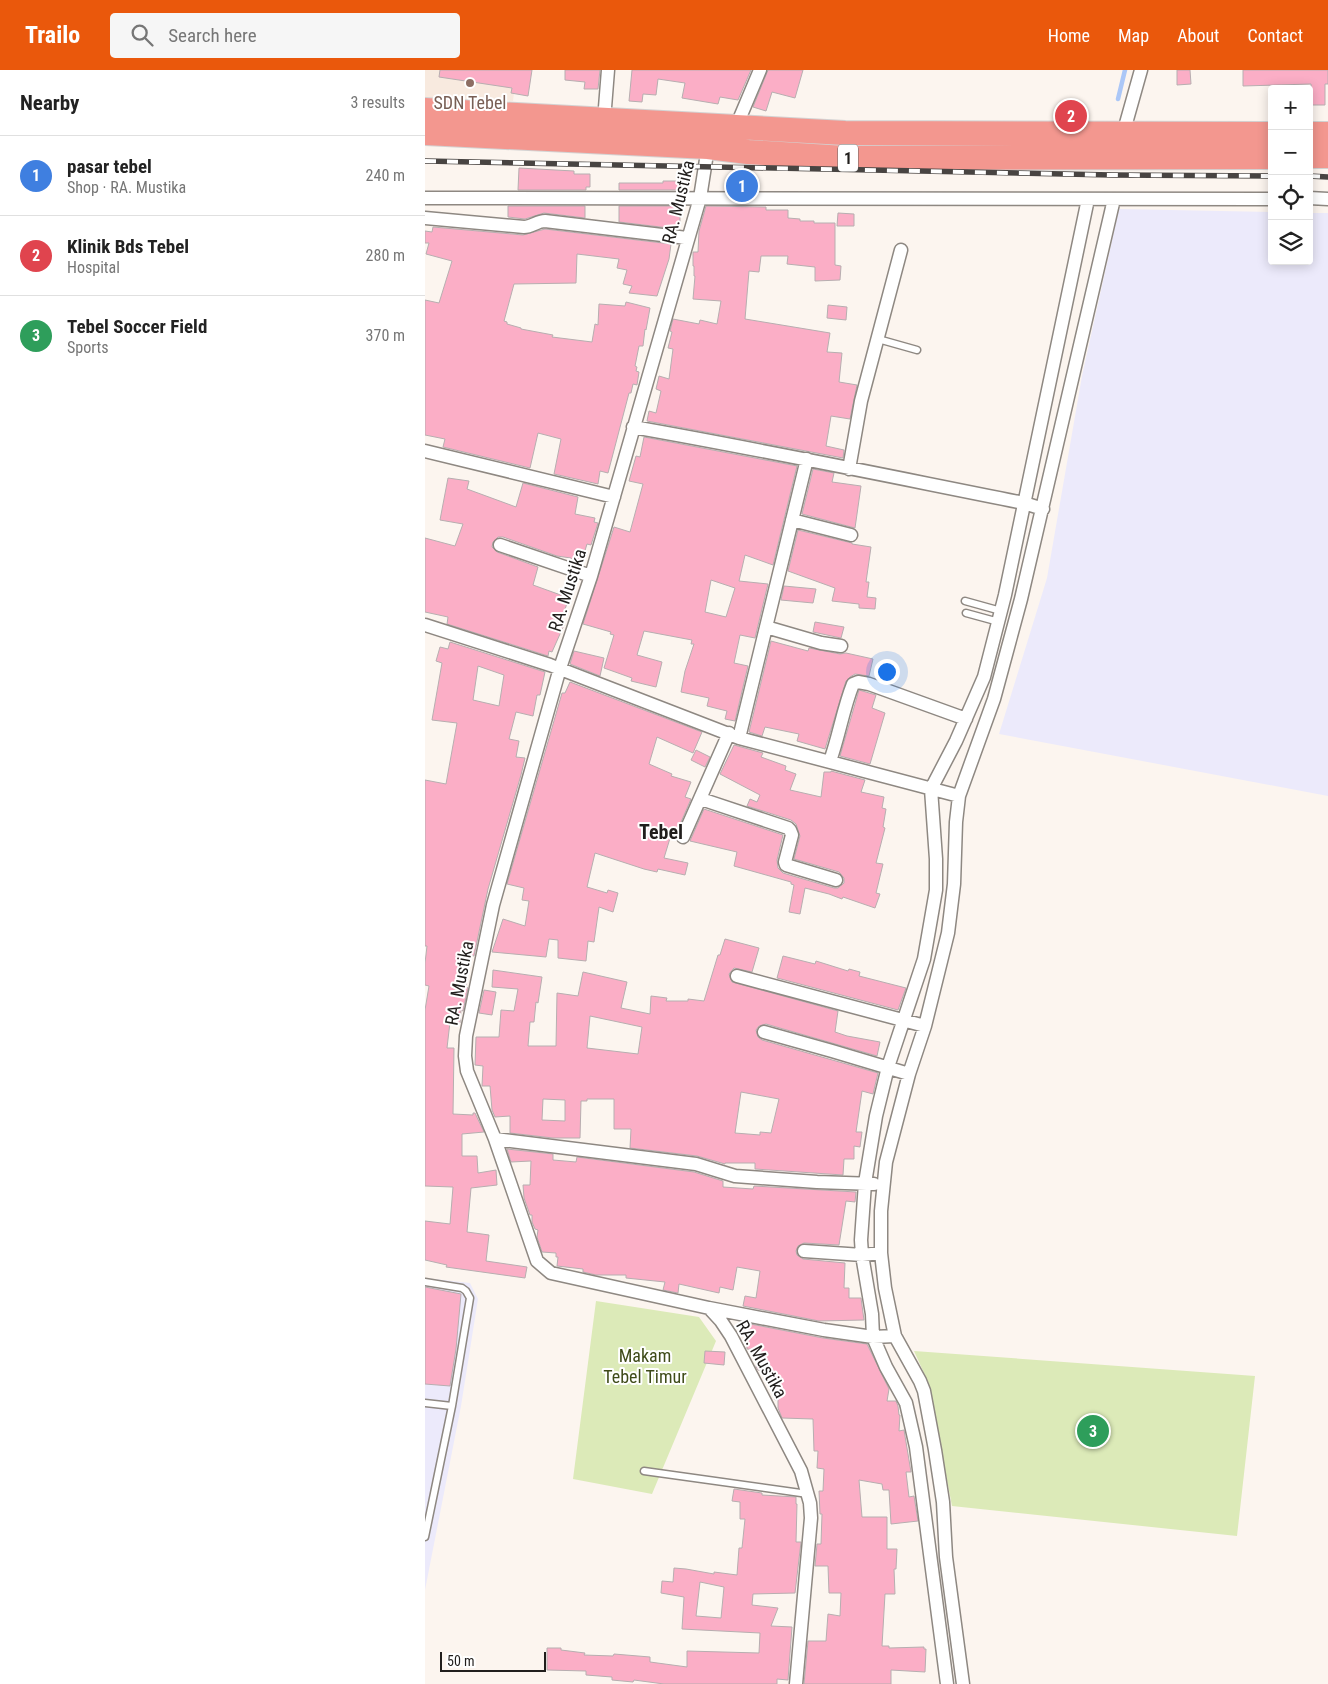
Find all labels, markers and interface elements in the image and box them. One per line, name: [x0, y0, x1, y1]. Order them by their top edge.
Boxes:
search box: [110, 13, 460, 58]
text: Trailo: [25, 21, 80, 49]
icon: search: [128, 21, 156, 49]
text: Search here: [168, 24, 257, 47]
text: Home: [1048, 25, 1090, 46]
text: Map: [1118, 25, 1149, 46]
text: About: [1177, 25, 1219, 46]
text: Contact: [1247, 25, 1303, 46]
marker: SDN Tebel: [464, 77, 476, 89]
map controls: [1268, 85, 1313, 265]
button: +: [1268, 85, 1313, 130]
text: Nearby: [20, 91, 79, 115]
place label: SDN Tebel: [434, 92, 506, 113]
text: 3 results: [350, 93, 405, 112]
pin: 2: [1055, 97, 1087, 135]
button: −: [1268, 130, 1313, 175]
road number: 1: [838, 145, 858, 172]
text: pasar tebel: [67, 155, 152, 178]
street label: RA. Mustika: [657, 158, 699, 246]
text: 1: [32, 166, 40, 185]
text: 240 m: [366, 166, 405, 185]
pin: 1: [726, 167, 758, 205]
button: locate: [1268, 175, 1313, 220]
text: Shop · RA. Mustika: [67, 178, 186, 197]
button: layers: [1268, 220, 1313, 265]
text: Klinik Bds Tebel: [67, 235, 189, 258]
text: 2: [32, 246, 40, 265]
text: 280 m: [366, 246, 405, 265]
text: Hospital: [67, 258, 120, 277]
text: Tebel Soccer Field: [67, 315, 207, 338]
text: 3: [32, 326, 40, 345]
text: 370 m: [366, 326, 405, 345]
text: Sports: [67, 338, 109, 357]
street label: RA. Mustika: [544, 546, 590, 634]
your location: [874, 659, 900, 685]
district label: Tebel: [639, 820, 683, 844]
street label: RA. Mustika: [441, 939, 477, 1027]
street label: RA. Mustika: [732, 1317, 792, 1401]
park label: Makam Tebel Timur: [603, 1345, 687, 1387]
pin: 3: [1077, 1412, 1109, 1450]
scale bar: [440, 1649, 546, 1672]
text: 50 m: [447, 1653, 475, 1669]

